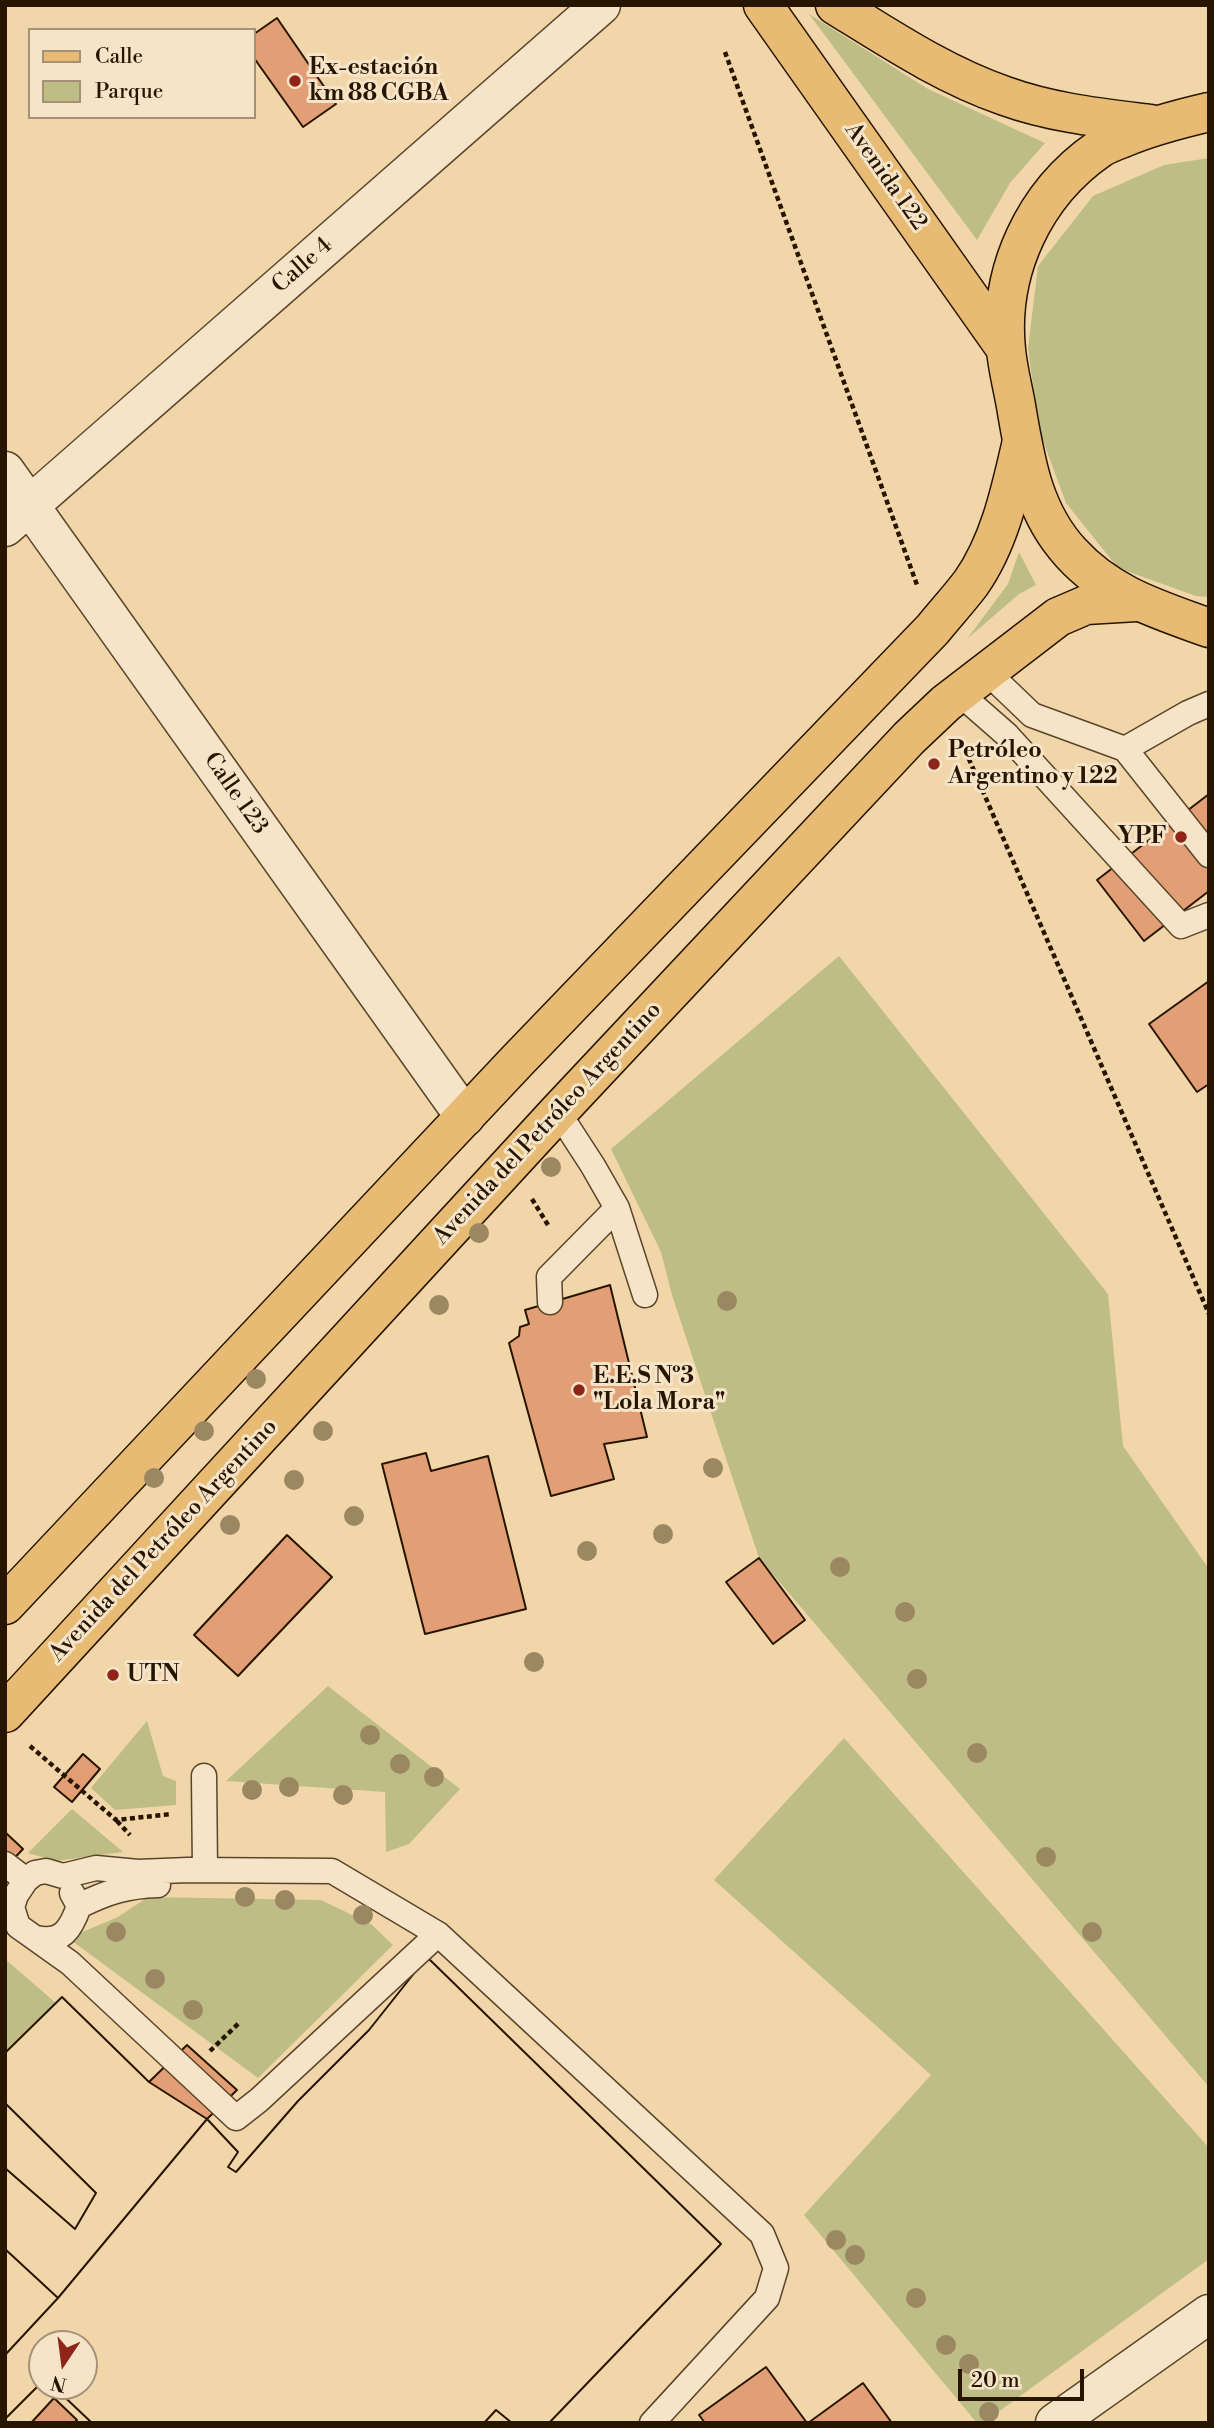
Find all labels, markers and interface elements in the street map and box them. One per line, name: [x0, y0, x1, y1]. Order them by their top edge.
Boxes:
legend: [28, 28, 256, 119]
text: Calle: [95, 44, 143, 70]
place label: Ex-estación km 88 CGBA: [309, 54, 448, 108]
marker: Ex-estación km 88 CGBA: [287, 73, 303, 89]
text: Parque: [95, 79, 163, 105]
street label: Avenida 122: [838, 118, 932, 236]
street label: Calle 4: [267, 232, 339, 300]
place label: Petróleo Argentino y 122: [948, 737, 1118, 791]
street label: Calle 123: [197, 748, 273, 840]
marker: Petróleo Argentino y 122: [926, 756, 942, 772]
place label: YPF: [1117, 823, 1167, 851]
marker: YPF: [1173, 829, 1189, 845]
street label: Avenida del Petróleo Argentino: [428, 997, 668, 1251]
place label: E.E.S Nº3 "Lola Mora": [593, 1363, 725, 1417]
marker: E.E.S Nº3 "Lola Mora": [571, 1382, 587, 1398]
street label: Avenida del Petróleo Argentino: [44, 1414, 284, 1668]
place label: UTN: [127, 1661, 180, 1689]
marker: UTN: [105, 1667, 121, 1683]
north arrow: [28, 2330, 98, 2400]
scale bar: [962, 2354, 1088, 2398]
text: 20 m: [971, 2368, 1020, 2394]
text: N: [49, 2370, 69, 2397]

